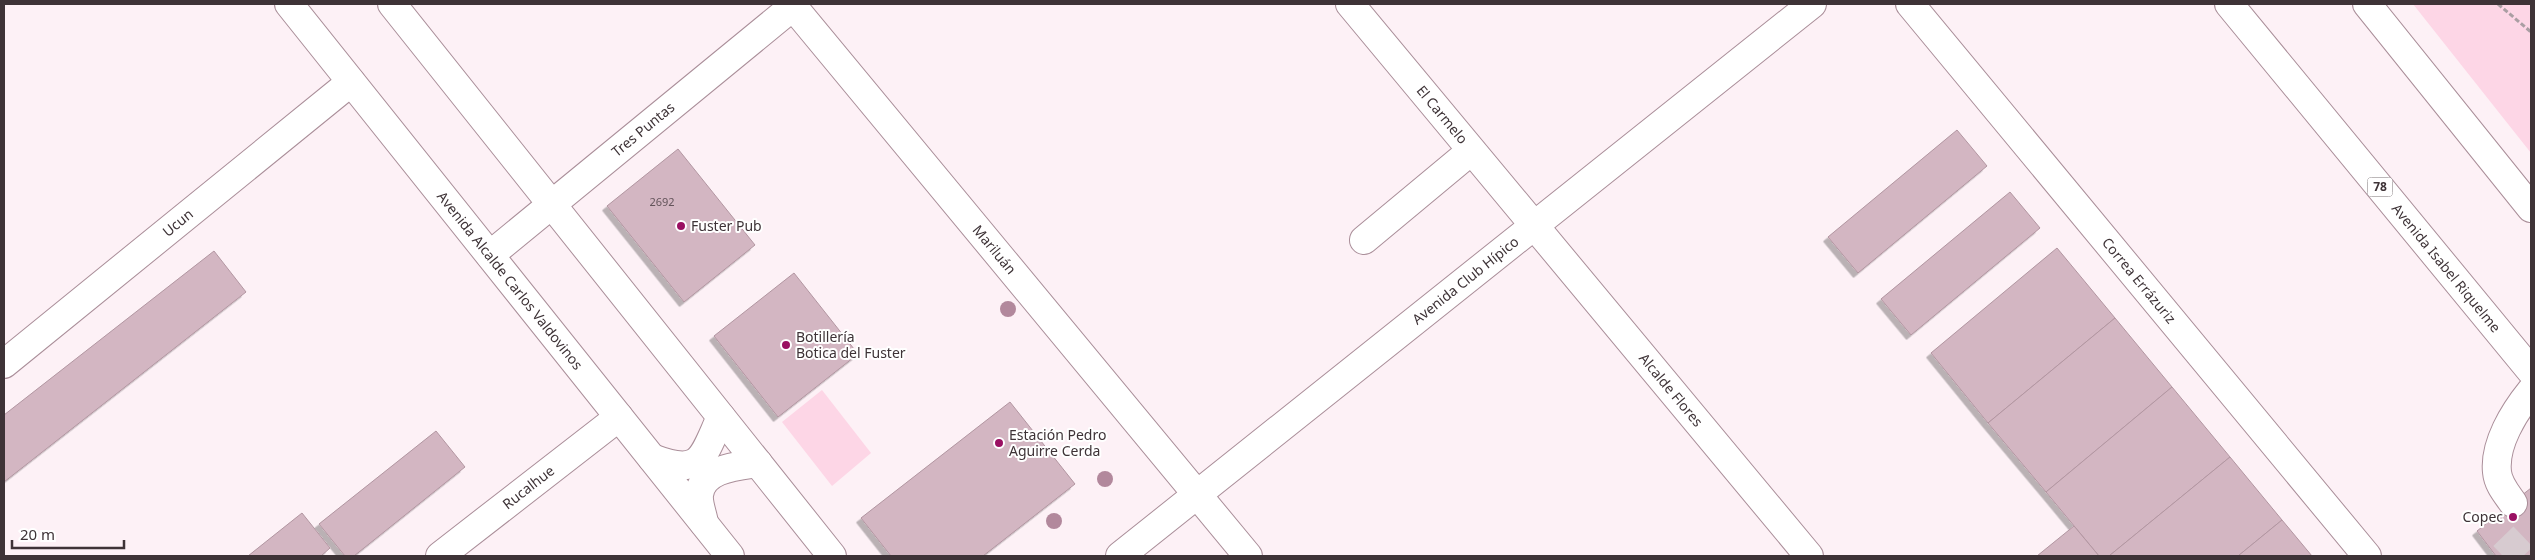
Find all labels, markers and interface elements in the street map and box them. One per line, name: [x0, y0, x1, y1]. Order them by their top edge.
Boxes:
street label: El Carmelo: [1413, 81, 1472, 148]
street label: Tres Puntas: [607, 97, 679, 161]
road number: 78: [2368, 178, 2392, 196]
street label: Avenida Alcalde Carlos Valdovinos: [433, 187, 588, 374]
house number: 2692: [649, 194, 675, 209]
street label: Avenida Isabel Riquelme: [2388, 199, 2505, 336]
street label: Ucun: [158, 204, 197, 241]
place label: Fuster Pub: [691, 216, 762, 235]
marker: Fuster Pub: [675, 220, 687, 232]
street label: Mariluán: [969, 221, 1021, 278]
street label: Avenida Club Hípico: [1408, 232, 1522, 328]
street label: Correa Errázuriz: [2098, 233, 2181, 328]
place label: Botillería Botica del Fuster: [796, 327, 906, 362]
marker: Botillería Botica del Fuster: [780, 339, 792, 351]
street label: Alcalde Flores: [1635, 349, 1708, 431]
place label: Estación Pedro Aguirre Cerda: [1009, 425, 1106, 460]
marker: Estación Pedro Aguirre Cerda: [993, 437, 1005, 449]
street label: Rucalhue: [498, 461, 558, 513]
place label: Copec: [2462, 507, 2503, 526]
marker: Copec: [2507, 511, 2519, 523]
scale bar: [12, 518, 125, 550]
text: 20 m: [20, 524, 55, 544]

